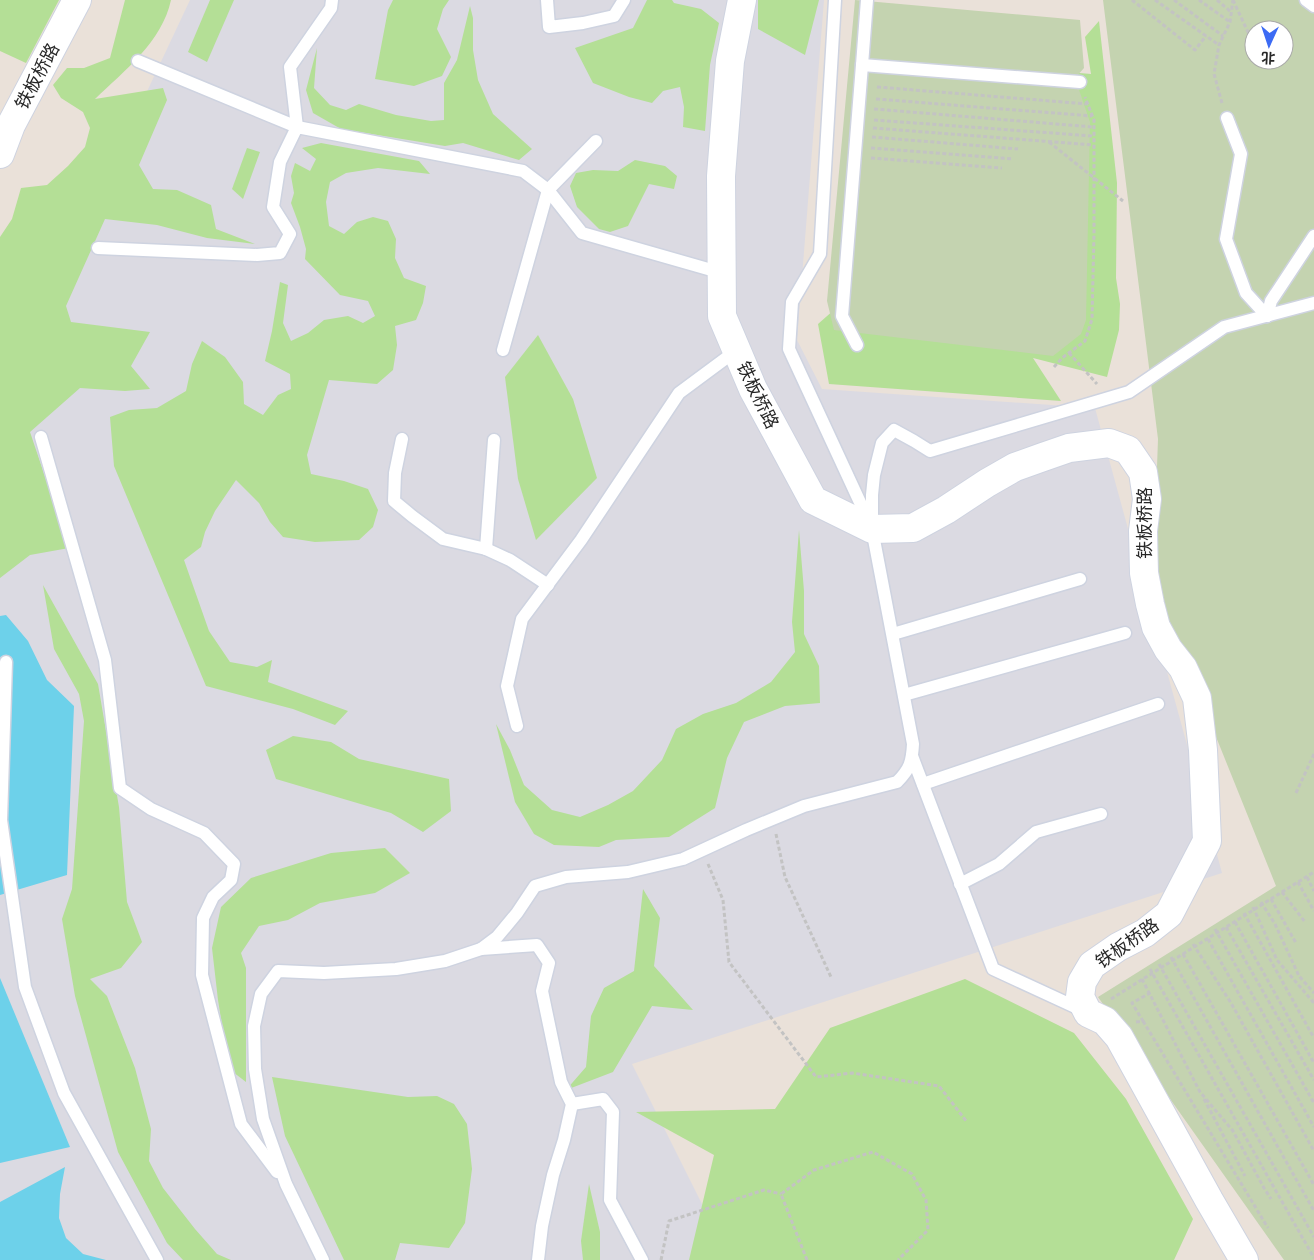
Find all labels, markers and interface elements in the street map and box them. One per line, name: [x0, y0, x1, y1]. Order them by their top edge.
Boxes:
north arrow: [1244, 20, 1294, 70]
street label: 铁板桥路: [11, 39, 63, 113]
text: 北: [1261, 50, 1276, 67]
street label: 铁板桥路: [733, 358, 783, 432]
street label: 铁板桥路: [1134, 487, 1155, 559]
street label: 铁板桥路: [1091, 914, 1163, 972]

